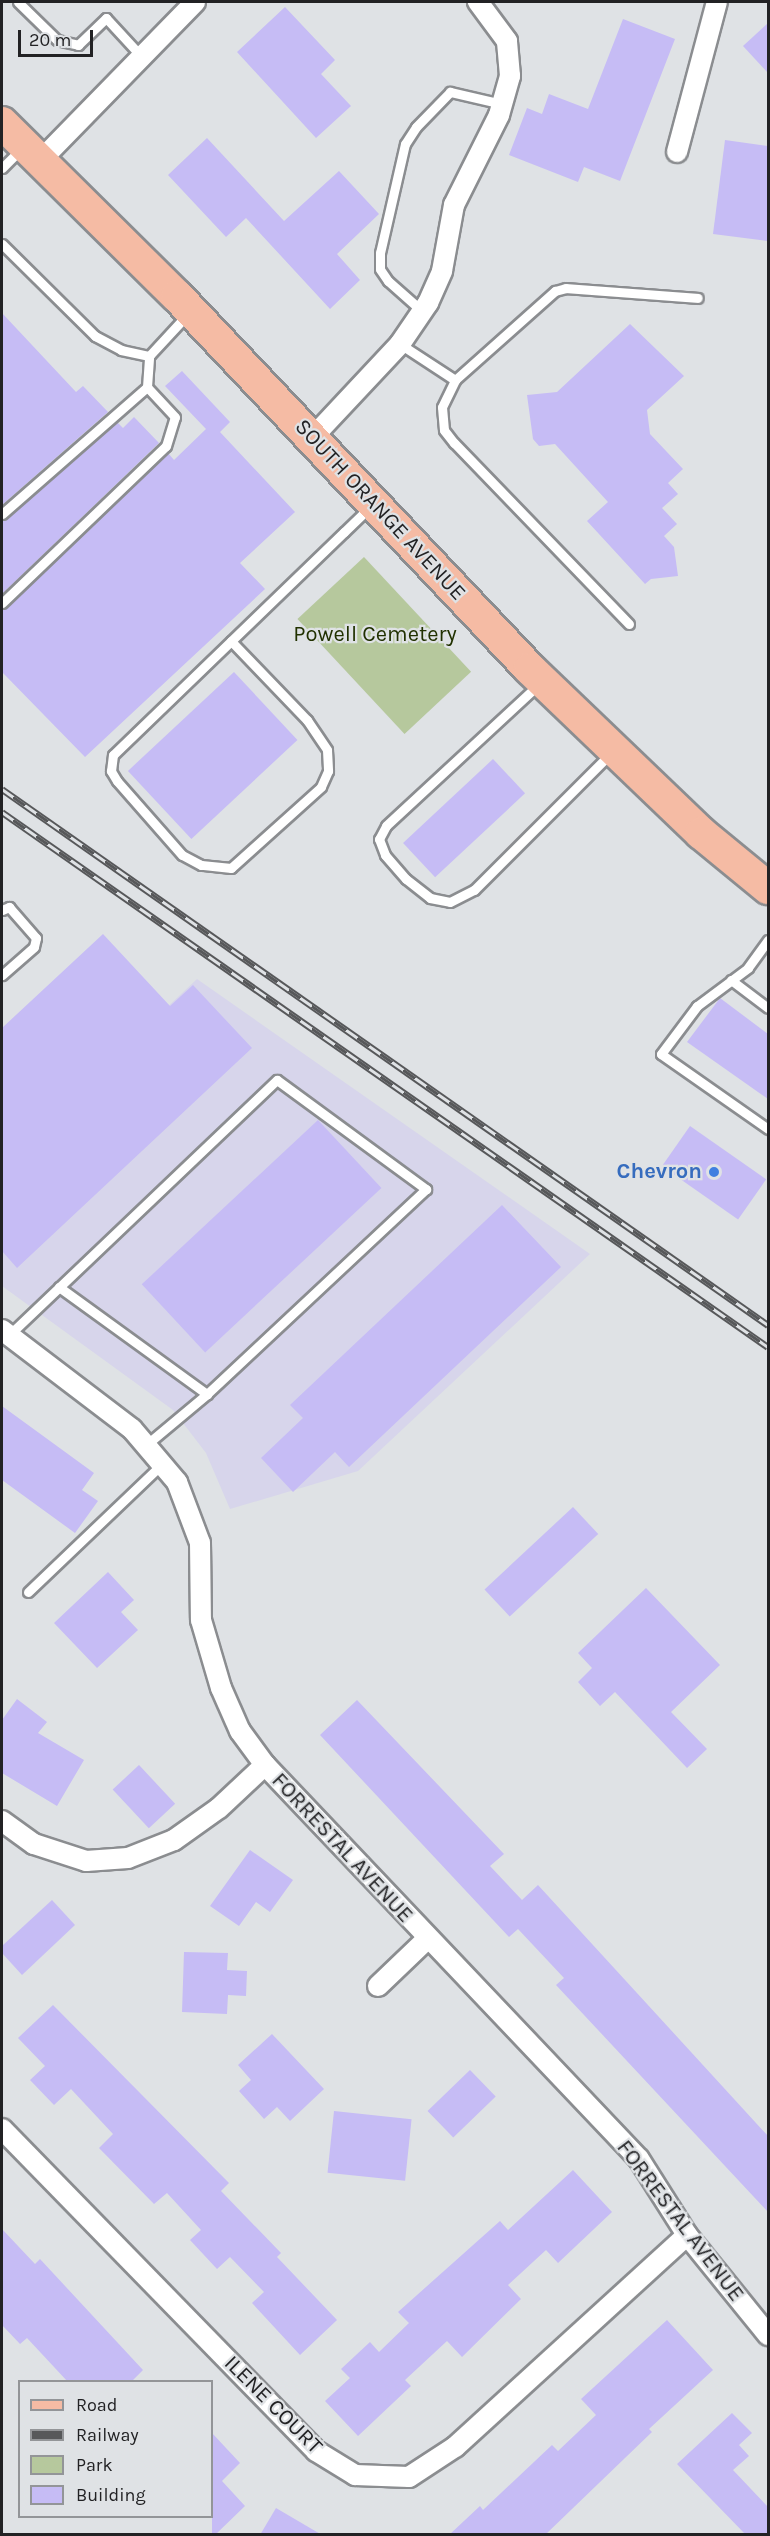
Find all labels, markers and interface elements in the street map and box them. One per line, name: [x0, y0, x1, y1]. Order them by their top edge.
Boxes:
scale bar: [21, 18, 96, 56]
text: 20 m: [29, 29, 71, 51]
street label: SOUTH ORANGE AVENUE: [289, 414, 471, 606]
park label: Powell Cemetery: [293, 622, 457, 648]
place label: Chevron: [616, 1159, 702, 1185]
marker: Chevron: [707, 1165, 721, 1179]
street label: FORRESTAL AVENUE: [266, 1768, 418, 1928]
street label: FORRESTAL AVENUE: [611, 2135, 749, 2307]
street label: ILENE COURT: [218, 2350, 328, 2460]
legend: [18, 2380, 213, 2518]
text: Road: [76, 2394, 117, 2416]
text: Railway: [76, 2424, 139, 2446]
text: Park: [76, 2454, 113, 2476]
text: Building: [76, 2484, 146, 2506]

